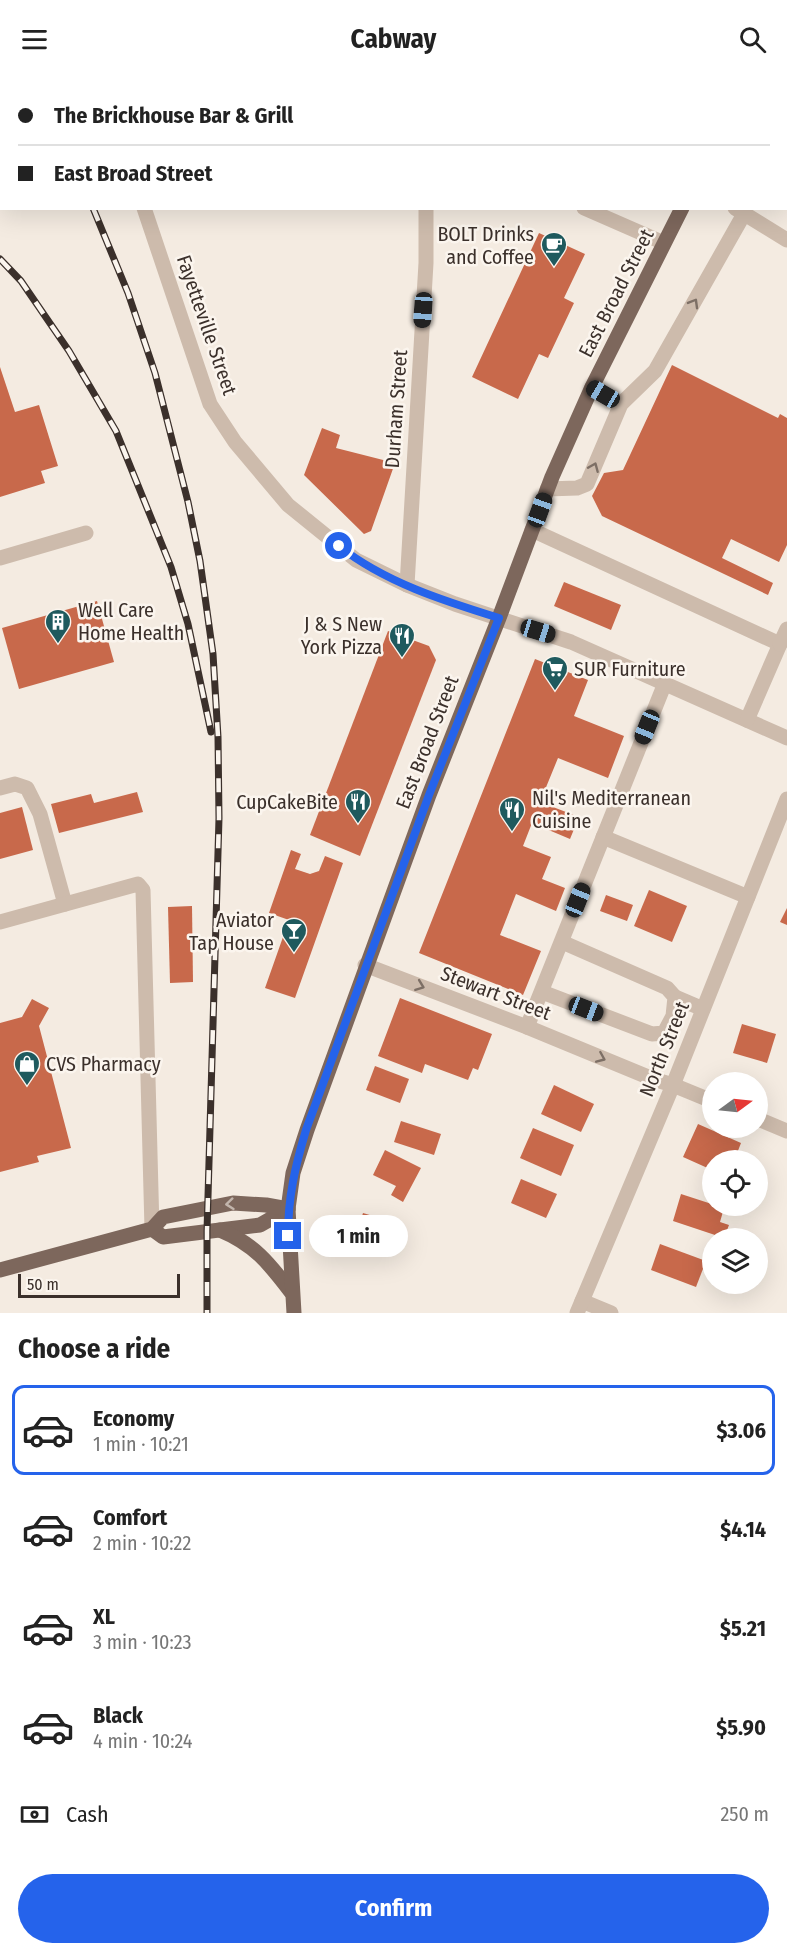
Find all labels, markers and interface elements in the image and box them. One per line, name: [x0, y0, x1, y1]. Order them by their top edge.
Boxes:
icon: menu: [18, 23, 51, 56]
text: Cabway: [351, 23, 436, 55]
icon: search: [736, 23, 769, 56]
text: The Brickhouse Bar & Grill: [54, 102, 293, 129]
text: East Broad Street: [54, 160, 212, 187]
place label: BOLT Drinks and Coffee: [437, 222, 534, 269]
street label: East Broad Street: [573, 224, 659, 361]
cafe icon: BOLT Drinks and Coffee: [539, 230, 569, 268]
street label: Fayetteville Street: [172, 252, 242, 399]
car: [413, 291, 433, 329]
one-way arrow: [687, 298, 698, 309]
street label: Durham Street: [380, 349, 412, 469]
car: [583, 377, 623, 411]
one-way arrow: [587, 463, 599, 474]
car: [525, 490, 555, 530]
route start: [325, 532, 352, 559]
place label: Well Care Home Health: [78, 598, 184, 645]
building icon: Well Care Home Health: [43, 607, 73, 645]
place label: J & S New York Pizza: [301, 612, 382, 659]
car: [518, 617, 558, 645]
restaurant icon: J & S New York Pizza: [387, 621, 417, 659]
supermarket icon: SUR Furniture: [540, 654, 570, 692]
place label: SUR Furniture: [574, 657, 686, 681]
street label: East Broad Street: [391, 672, 464, 812]
car: [632, 707, 662, 747]
place label: Nil's Mediterranean Cuisine: [532, 786, 691, 833]
restaurant icon: CupCakeBite: [343, 787, 373, 825]
place label: CupCakeBite: [236, 790, 338, 814]
restaurant icon: Nil's Mediterranean Cuisine: [497, 795, 527, 833]
car: [563, 880, 593, 920]
place label: Aviator Tap House: [189, 908, 274, 955]
bar icon: Aviator Tap House: [279, 916, 309, 954]
street label: Stewart Street: [438, 961, 555, 1025]
one-way arrow: [414, 979, 425, 991]
car: [566, 994, 606, 1024]
street label: North Street: [634, 997, 694, 1100]
shop icon: CVS Pharmacy: [12, 1049, 42, 1087]
one-way arrow: [595, 1051, 606, 1063]
place label: CVS Pharmacy: [46, 1052, 161, 1076]
north arrow: [702, 1072, 768, 1138]
map controls: [702, 1072, 768, 1294]
button: locate: [702, 1150, 768, 1216]
one-way arrow: [225, 1198, 235, 1210]
callout: 1 min: [309, 1215, 408, 1257]
route end: [274, 1222, 301, 1249]
text: 1 min: [337, 1224, 380, 1248]
button: layers: [702, 1228, 768, 1294]
scale bar: [18, 1271, 180, 1298]
text: 50 m: [27, 1275, 59, 1294]
text: Choose a ride: [18, 1333, 170, 1365]
icon: car: [21, 1403, 75, 1457]
text: Economy: [93, 1405, 174, 1432]
text: $3.06: [716, 1417, 766, 1444]
text: 1 min · 10:21: [93, 1432, 189, 1456]
icon: car: [21, 1502, 75, 1556]
text: Comfort: [93, 1504, 167, 1531]
text: $4.14: [720, 1516, 766, 1543]
text: 2 min · 10:22: [93, 1531, 191, 1555]
icon: car: [21, 1601, 75, 1655]
text: XL: [93, 1603, 115, 1630]
text: $5.21: [720, 1615, 766, 1642]
text: 3 min · 10:23: [93, 1630, 192, 1654]
icon: car: [21, 1700, 75, 1754]
text: Black: [93, 1702, 143, 1729]
text: $5.90: [716, 1714, 766, 1741]
text: 4 min · 10:24: [93, 1729, 193, 1753]
icon: cash: [18, 1798, 51, 1831]
text: Cash: [66, 1801, 109, 1828]
text: 250 m: [721, 1802, 769, 1826]
button: Confirm: [18, 1874, 769, 1943]

